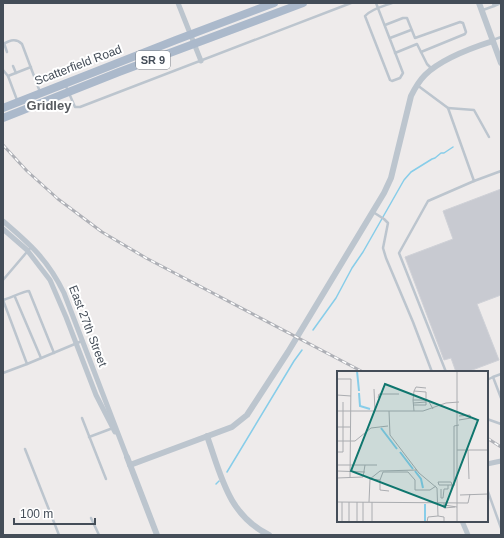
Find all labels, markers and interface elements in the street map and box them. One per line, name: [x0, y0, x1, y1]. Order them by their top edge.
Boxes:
street label: Scatterfield Road: [33, 42, 123, 88]
road number: SR 9: [136, 51, 170, 69]
district label: Gridley: [27, 98, 72, 113]
street label: East 27th Street: [66, 283, 110, 369]
inset map: [337, 371, 488, 522]
scale bar: [14, 500, 95, 526]
text: 100 m: [20, 507, 53, 521]

